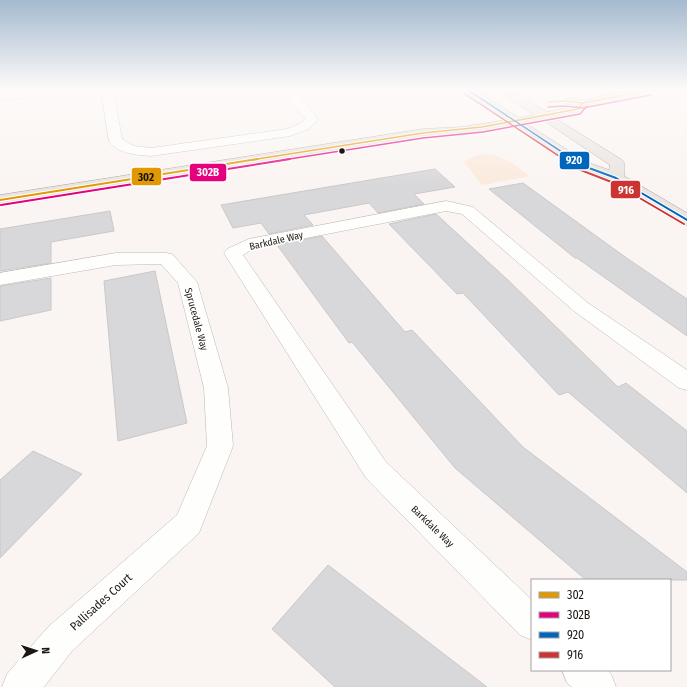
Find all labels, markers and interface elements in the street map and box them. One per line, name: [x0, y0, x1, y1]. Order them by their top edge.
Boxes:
unlabelled marker: [337, 146, 347, 156]
line badge: 920: [559, 151, 590, 170]
text: 920: [566, 154, 582, 167]
line badge: 302B: [189, 163, 227, 182]
text: 302B: [196, 166, 219, 179]
line badge: 302: [131, 167, 162, 186]
text: 302: [137, 171, 154, 184]
line badge: 916: [610, 180, 641, 199]
text: 916: [618, 184, 634, 197]
street label: Barkdale Way: [248, 229, 305, 253]
street label: Sprucedale Way: [182, 287, 210, 352]
street label: Barkdale Way: [408, 503, 457, 550]
street label: Pallisades Court: [67, 570, 135, 633]
legend: [531, 579, 671, 671]
text: 302: [567, 588, 584, 602]
text: 302B: [567, 608, 591, 622]
text: 920: [567, 628, 584, 642]
north arrow: [16, 631, 56, 671]
text: N: [39, 647, 52, 654]
text: 916: [567, 648, 583, 662]

